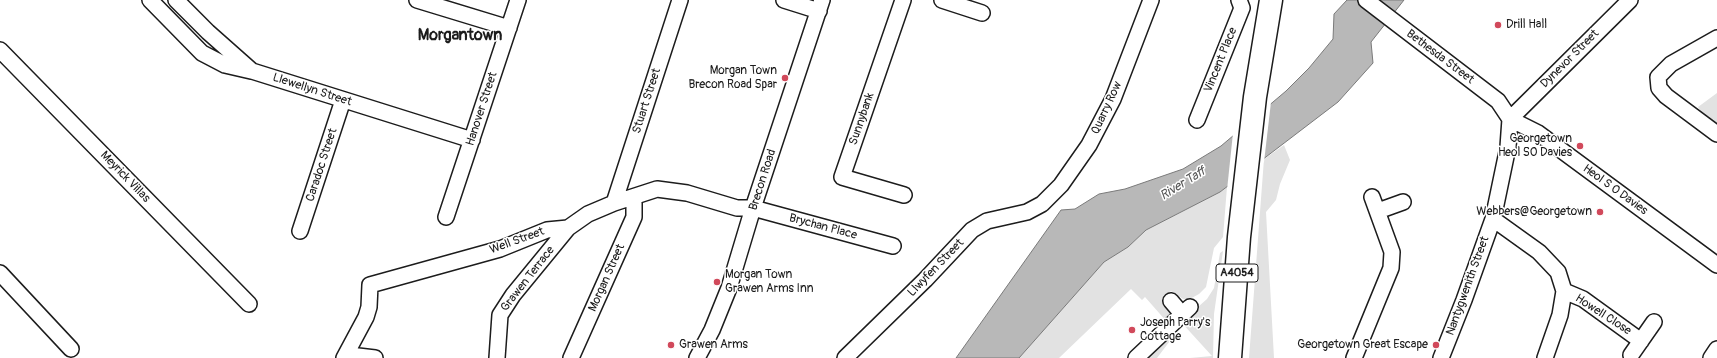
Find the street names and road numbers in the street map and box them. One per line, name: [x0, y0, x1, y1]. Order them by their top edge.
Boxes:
street label: Vincent Place: [1201, 25, 1241, 95]
street label: Bethesda Street: [1403, 27, 1477, 87]
street label: Dynevor Street: [1538, 27, 1602, 91]
street label: Stuart Street: [630, 67, 664, 135]
street label: Llewellyn Street: [271, 70, 353, 110]
street label: Hanover Street: [463, 70, 501, 148]
street label: Quarry Row: [1089, 79, 1125, 137]
street label: Sunnybank: [846, 91, 878, 147]
street label: Caradoc Street: [303, 127, 341, 203]
street label: Meyrick Villas: [97, 148, 153, 206]
street label: Brecon Road: [746, 148, 780, 212]
street label: Heol S O Davies: [1580, 162, 1650, 218]
street label: Brychan Place: [788, 211, 858, 243]
street label: Well Street: [488, 224, 546, 258]
street label: Nantygwenith Street: [1443, 235, 1493, 337]
street label: Llwyfen Street: [905, 236, 967, 300]
street label: Morgan Street: [586, 242, 628, 314]
street label: Grawen Terrace: [498, 243, 558, 315]
road number: A4054: [1216, 264, 1258, 282]
street label: Howell Close: [1572, 291, 1634, 339]

